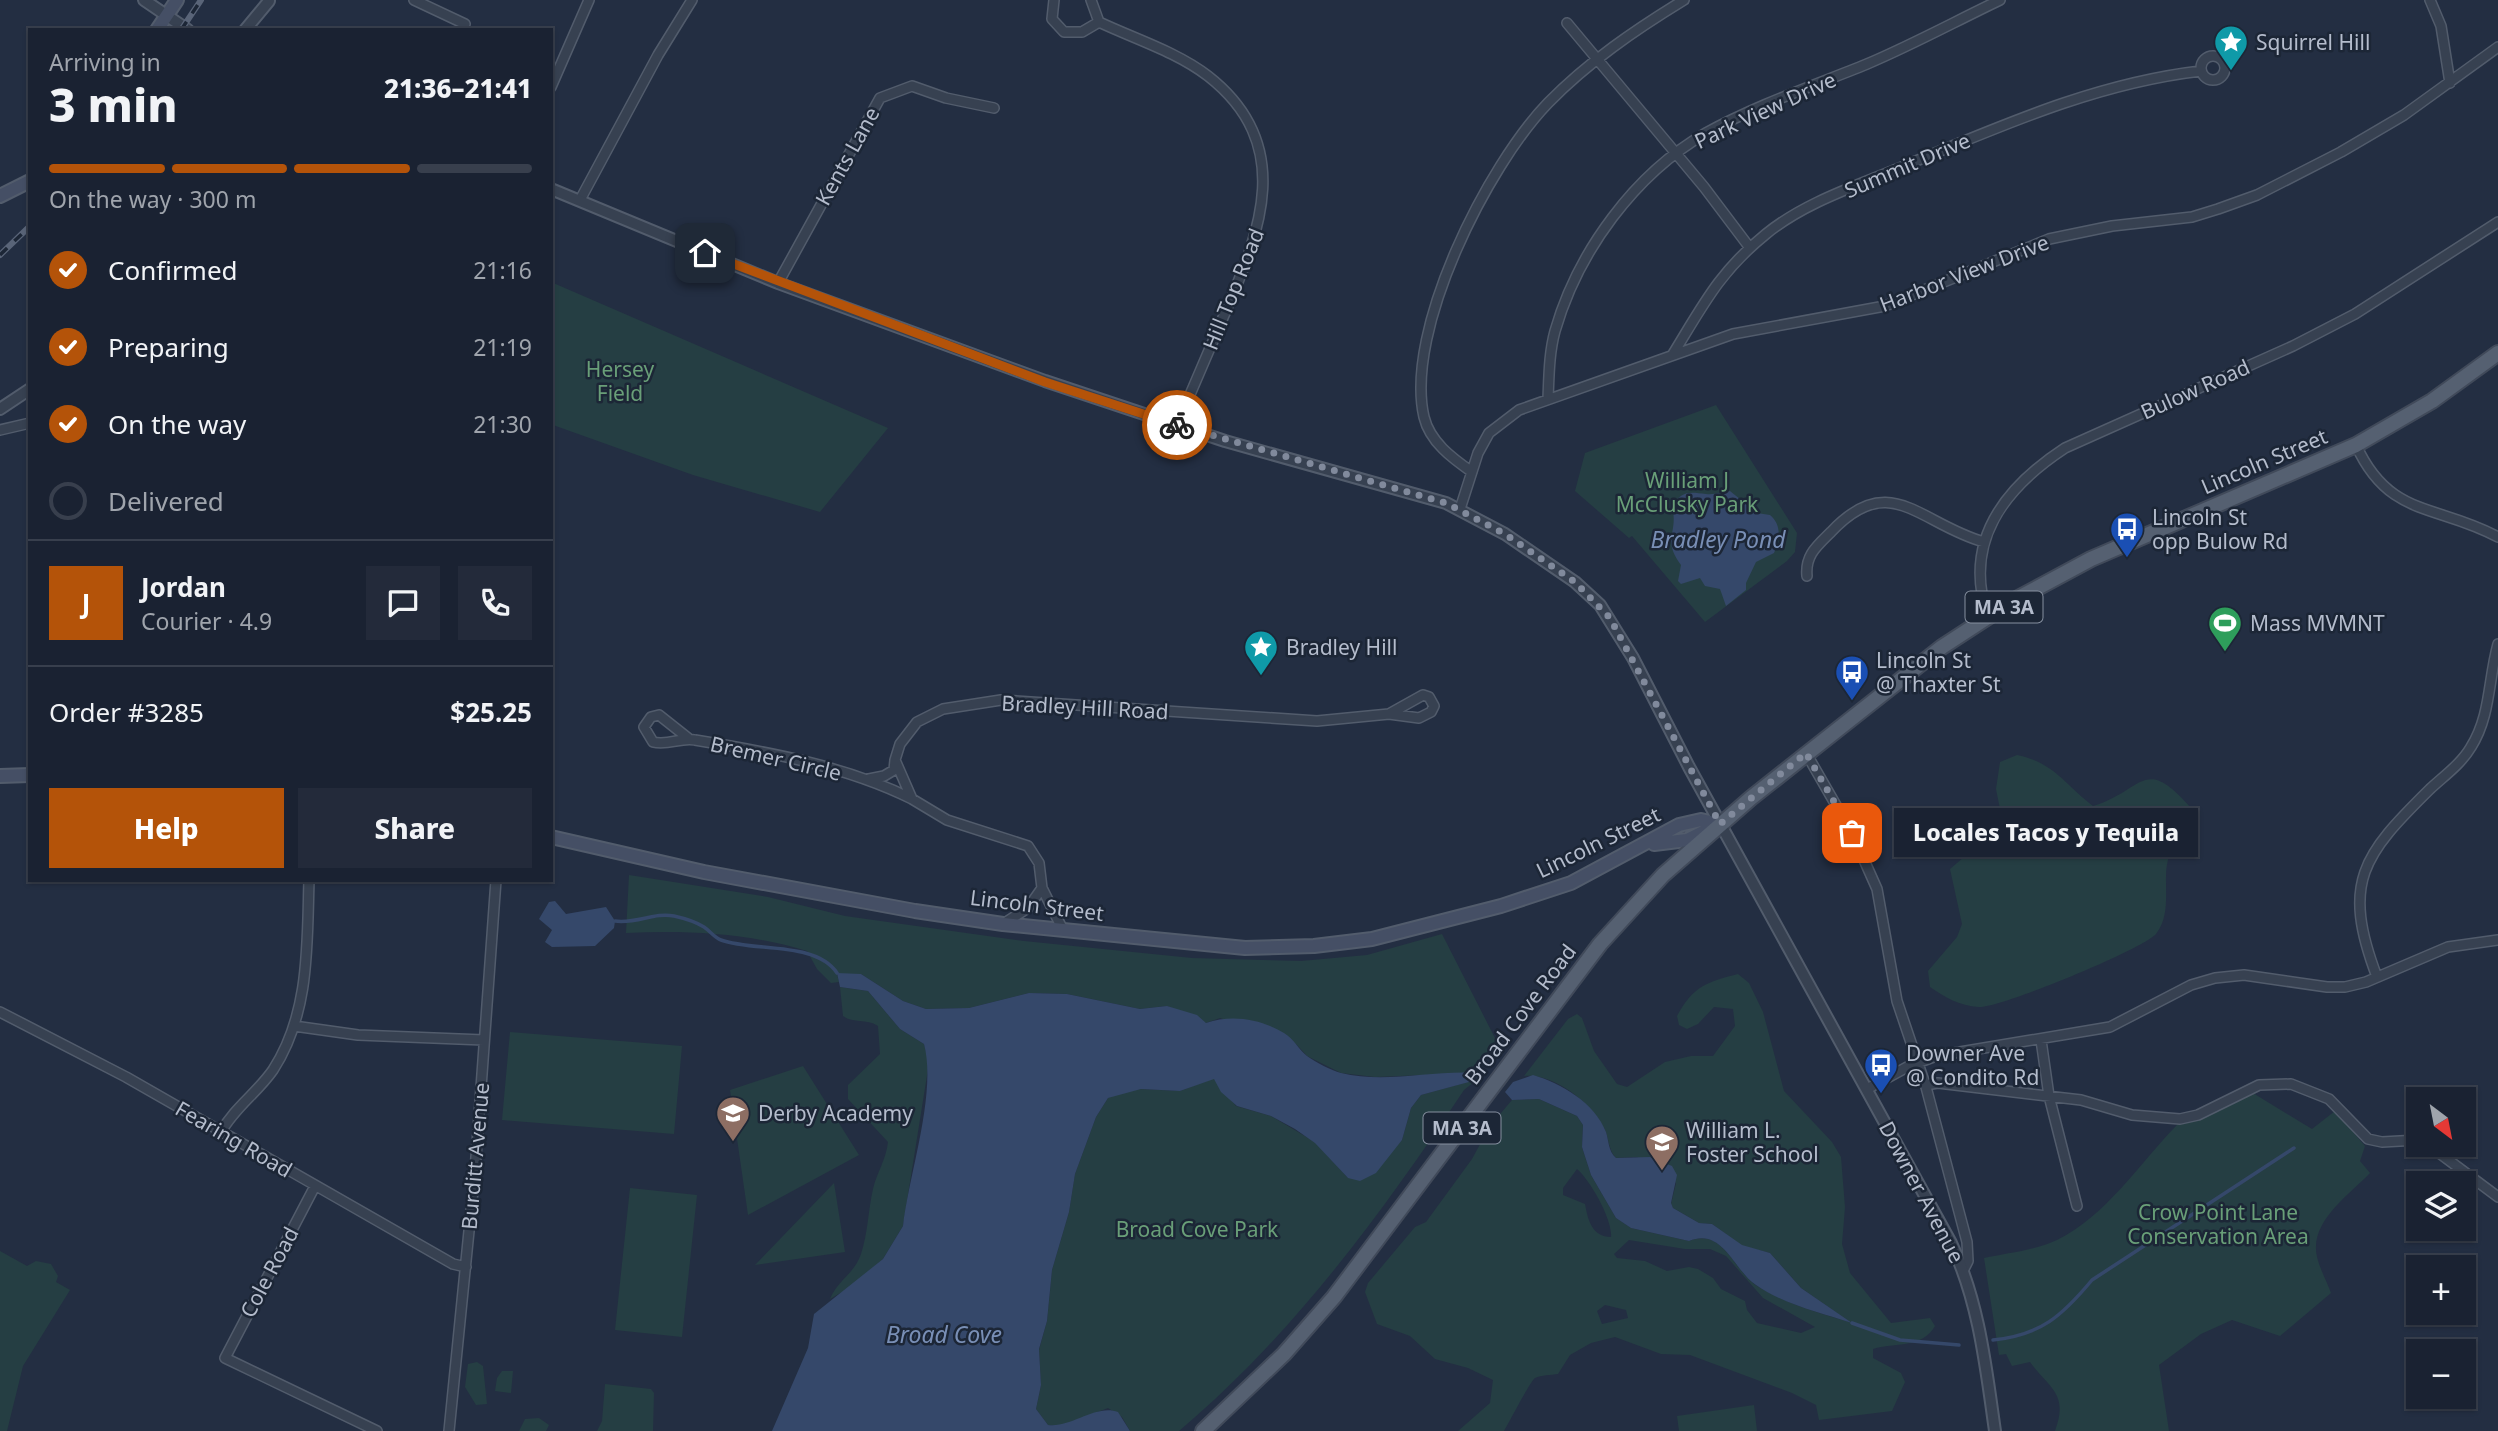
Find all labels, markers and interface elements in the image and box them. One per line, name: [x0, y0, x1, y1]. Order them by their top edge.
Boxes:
place icon: Squirrel Hill: [2212, 23, 2250, 72]
place label: Squirrel Hill: [2256, 28, 2370, 56]
text: Arriving in: [49, 46, 161, 78]
street label: Park View Drive: [1690, 65, 1840, 155]
text: 21:36–21:41: [384, 70, 532, 106]
text: 3 min: [49, 73, 178, 135]
street label: Kents Lane: [808, 102, 886, 210]
street label: Summit Drive: [1840, 126, 1974, 204]
text: On the way · 300 m: [49, 183, 256, 215]
pin: [675, 223, 735, 283]
street label: Hill Top Road: [1196, 224, 1270, 354]
street label: Harbor View Drive: [1875, 228, 2053, 318]
icon: home: [686, 234, 724, 272]
icon: check: [49, 251, 87, 289]
text: Confirmed: [108, 252, 238, 288]
text: 21:16: [473, 254, 532, 286]
icon: check: [49, 328, 87, 366]
text: Preparing: [108, 329, 229, 365]
text: 21:19: [473, 331, 532, 363]
street label: Bulow Road: [2136, 352, 2254, 426]
park label: Hersey Field: [586, 355, 654, 407]
courier: [1142, 390, 1212, 460]
icon: check: [49, 405, 87, 443]
text: On the way: [108, 406, 246, 442]
icon: bike: [1158, 406, 1196, 444]
text: 21:30: [473, 408, 532, 440]
street label: Lincoln Street: [2197, 422, 2332, 500]
park label: William J McClusky Park: [1616, 466, 1759, 518]
text: Delivered: [108, 483, 224, 519]
place label: Lincoln St opp Bulow Rd: [2152, 503, 2288, 555]
bus stop icon: Lincoln St opp Bulow Rd: [2108, 510, 2146, 559]
water label: Bradley Pond: [1650, 523, 1786, 555]
button: chat: [366, 566, 440, 640]
button: phone: [458, 566, 532, 640]
text: Jordan: [141, 569, 226, 605]
text: J: [82, 585, 90, 621]
road number: MA 3A: [1966, 592, 2042, 622]
sports icon: Mass MVMNT: [2206, 604, 2244, 653]
text: Courier · 4.9: [141, 605, 272, 637]
place label: Mass MVMNT: [2250, 609, 2385, 637]
place icon: Bradley Hill: [1242, 628, 1280, 677]
place label: Bradley Hill: [1286, 633, 1397, 661]
place label: Lincoln St @ Thaxter St: [1876, 646, 2001, 698]
bus stop icon: Lincoln St @ Thaxter St: [1833, 653, 1871, 702]
street label: Bradley Hill Road: [1001, 689, 1169, 725]
text: Order #3285: [49, 694, 204, 730]
text: $25.25: [450, 694, 532, 730]
street label: Bremer Circle: [708, 729, 844, 787]
button: Help: [49, 788, 284, 868]
button: Share: [298, 788, 532, 868]
street label: Lincoln Street: [1531, 800, 1665, 884]
pin: [1822, 803, 1882, 863]
callout: Locales Tacos y Tequila: [1894, 808, 2198, 858]
icon: bag: [1833, 814, 1871, 852]
text: Locales Tacos y Tequila: [1913, 816, 2179, 848]
street label: Lincoln Street: [968, 883, 1106, 927]
street label: Broad Cove Road: [1458, 938, 1582, 1090]
place label: Downer Ave @ Condito Rd: [1906, 1039, 2039, 1091]
bus stop icon: Downer Ave @ Condito Rd: [1862, 1046, 1900, 1095]
street label: Burditt Avenue: [455, 1081, 495, 1231]
north arrow: [2406, 1087, 2476, 1157]
map controls: [2406, 1087, 2476, 1409]
street label: Fearing Road: [171, 1094, 297, 1184]
school or university icon: Derby Academy: [714, 1094, 752, 1143]
place label: Derby Academy: [758, 1099, 913, 1127]
road number: MA 3A: [1424, 1112, 1500, 1144]
place label: William L. Foster School: [1686, 1116, 1819, 1168]
street label: Downer Avenue: [1873, 1116, 1971, 1268]
school or university icon: William L. Foster School: [1643, 1123, 1681, 1172]
button: layers: [2406, 1171, 2476, 1241]
park label: Crow Point Lane Conservation Area: [2127, 1198, 2309, 1250]
park label: Broad Cove Park: [1116, 1215, 1279, 1243]
street label: Cole Road: [233, 1222, 305, 1322]
button: +: [2406, 1255, 2476, 1325]
water label: Broad Cove: [886, 1318, 1002, 1350]
button: −: [2406, 1339, 2476, 1409]

